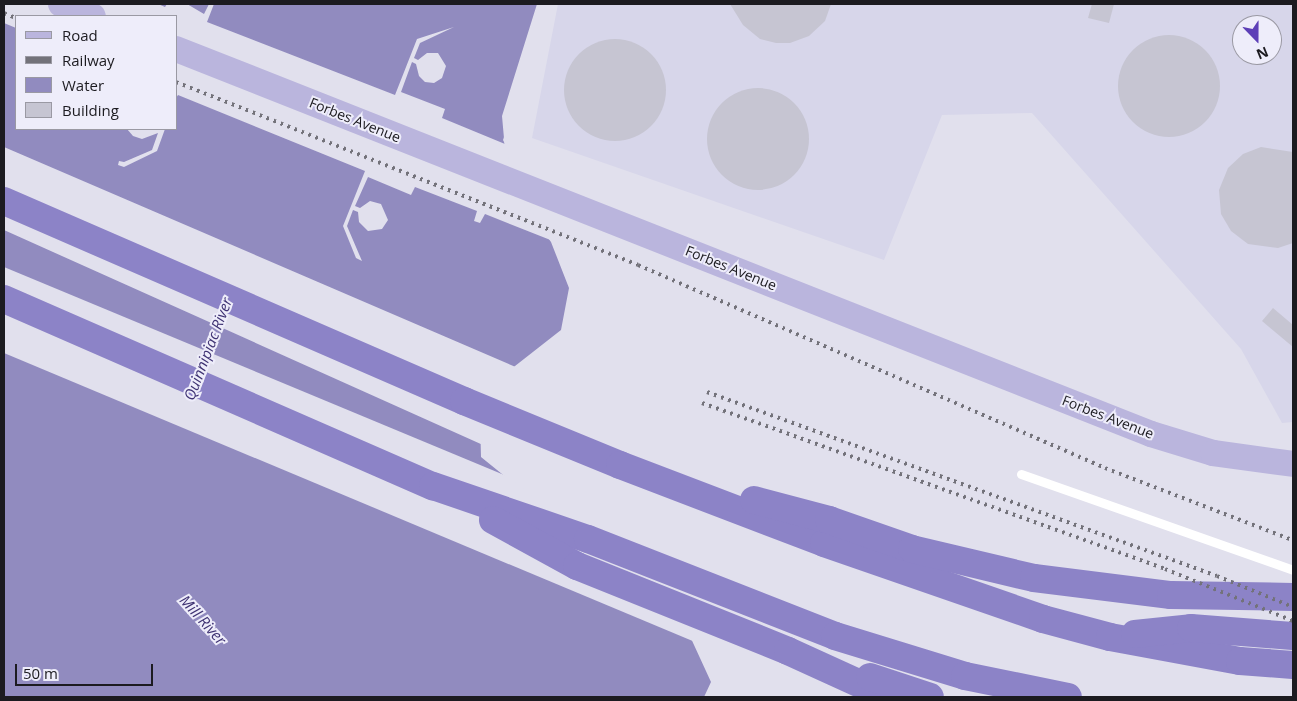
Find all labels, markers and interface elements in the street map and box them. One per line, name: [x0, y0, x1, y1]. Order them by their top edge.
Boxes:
legend: [15, 15, 178, 130]
north arrow: [1232, 15, 1282, 65]
text: Road: [62, 25, 98, 45]
text: N: [1254, 42, 1271, 64]
text: Railway: [62, 50, 115, 70]
text: Water: [62, 75, 104, 95]
street label: Forbes Avenue: [307, 94, 403, 146]
text: Building: [62, 100, 119, 120]
street label: Forbes Avenue: [683, 242, 779, 294]
water label: Quinnipiac River: [180, 295, 236, 403]
street label: Forbes Avenue: [1060, 392, 1156, 442]
water label: Mill River: [176, 592, 230, 648]
scale bar: [18, 654, 155, 686]
text: 50 m: [23, 663, 58, 683]

